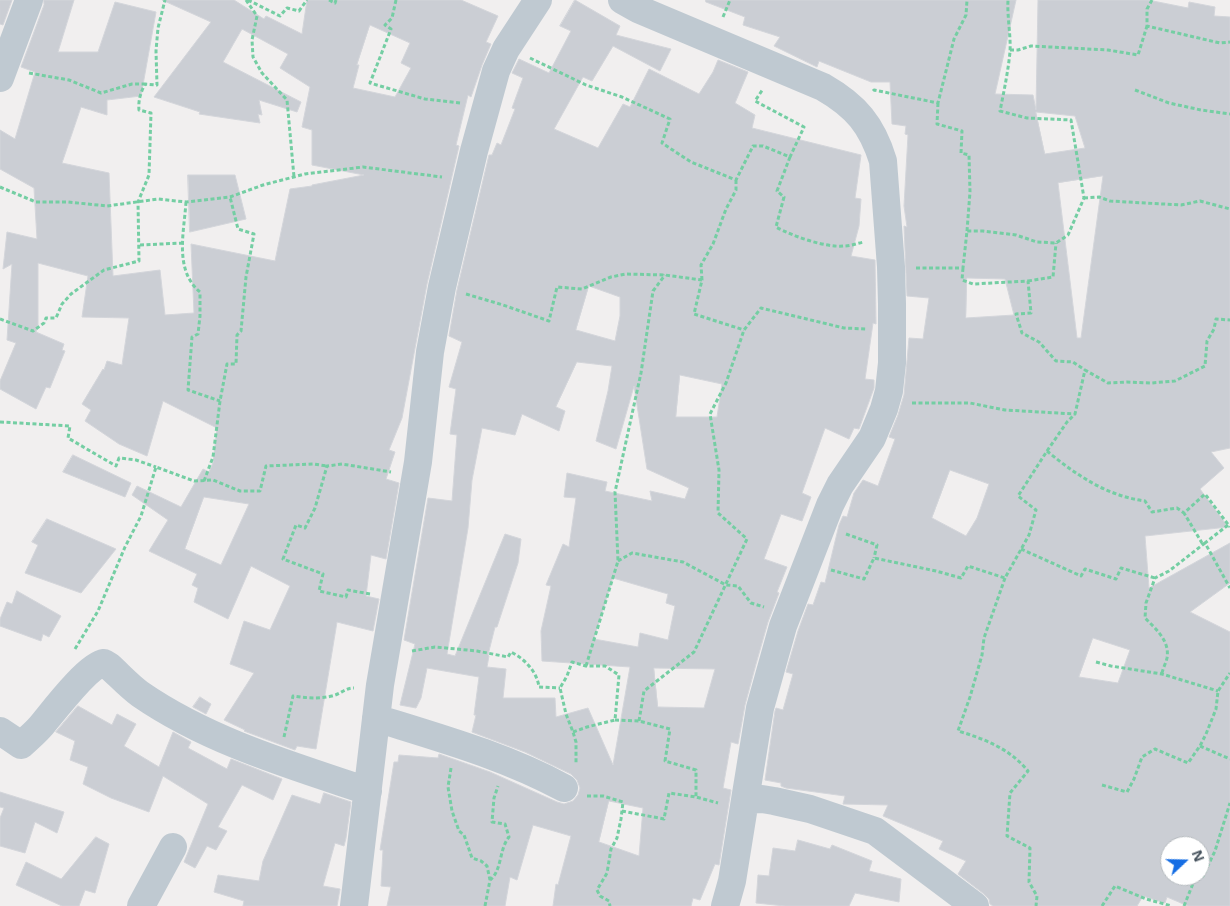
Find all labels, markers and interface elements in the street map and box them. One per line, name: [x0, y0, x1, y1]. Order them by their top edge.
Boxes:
north arrow: [1160, 836, 1210, 886]
text: N: [1188, 847, 1209, 865]

